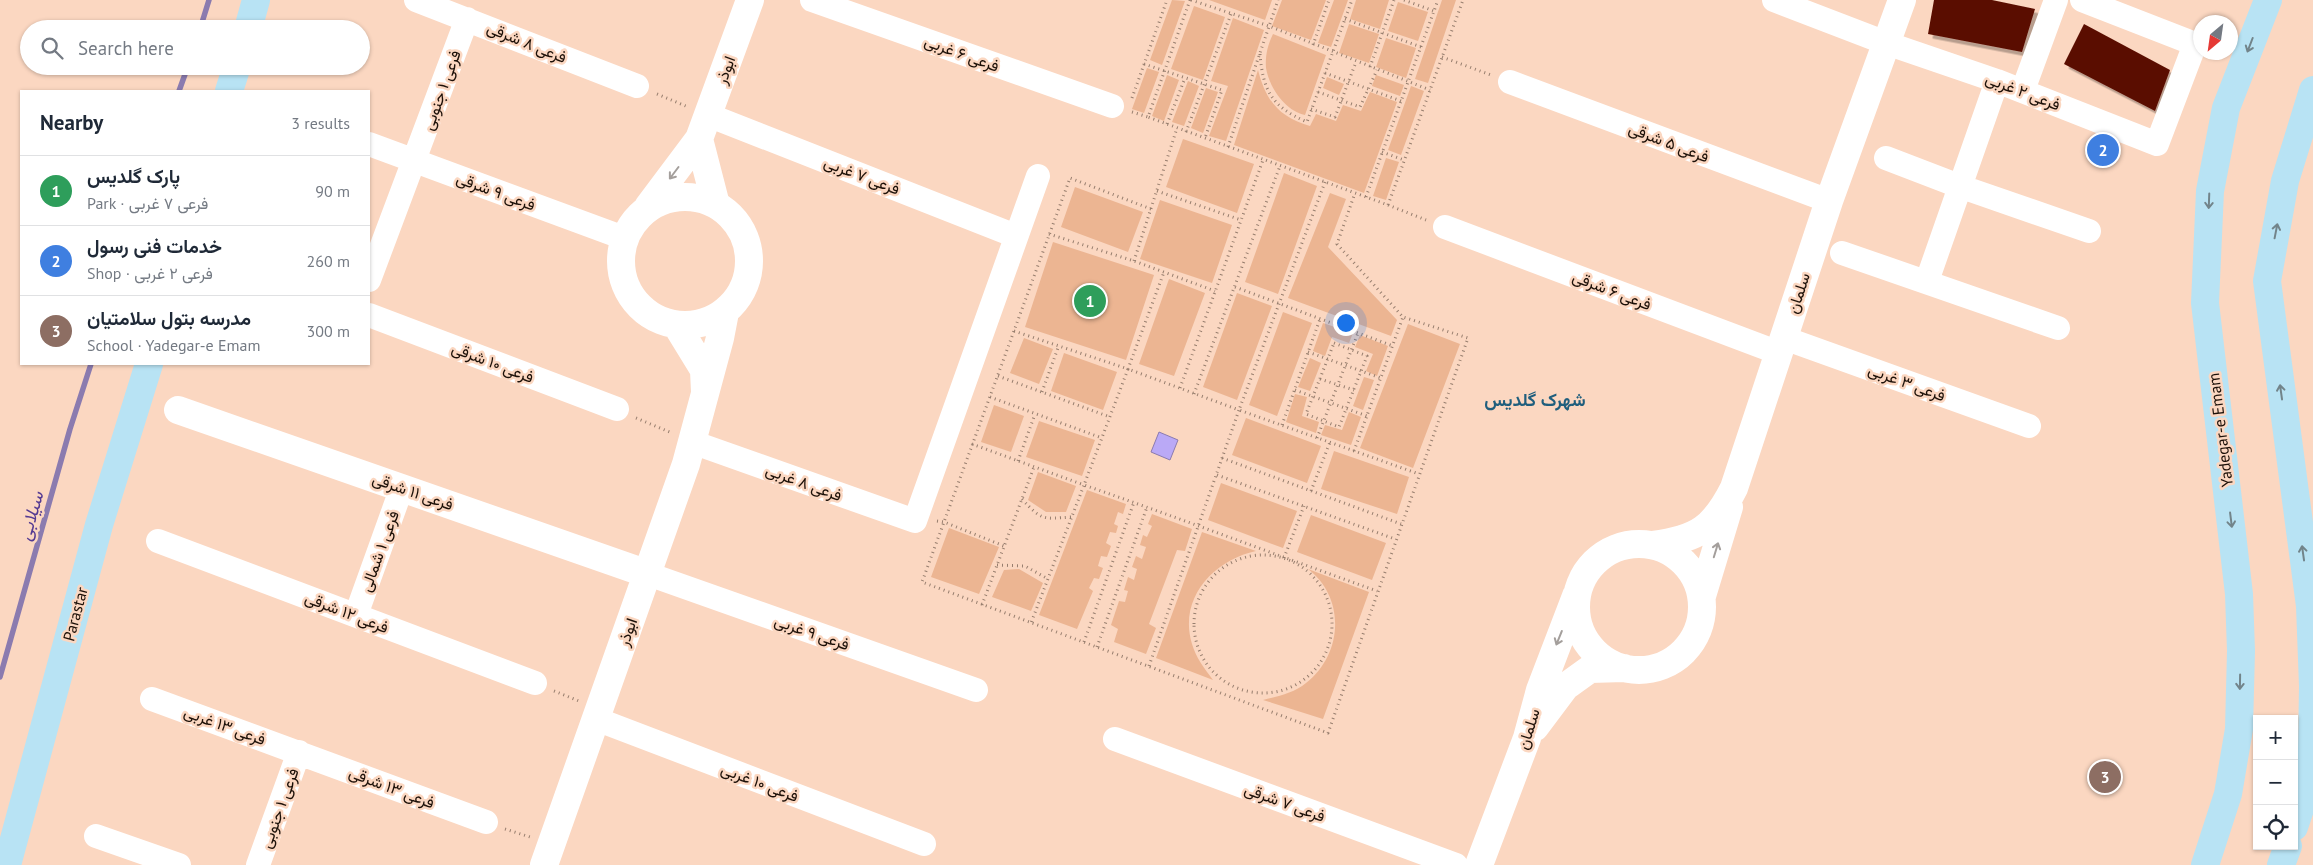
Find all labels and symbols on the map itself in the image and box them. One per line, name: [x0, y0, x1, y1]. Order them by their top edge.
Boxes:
north arrow: [2193, 15, 2238, 60]
street label: فرعی ۸ شرقی: [484, 17, 570, 68]
street label: فرعی ۶ غربی: [922, 30, 1002, 77]
one-way arrow: [2245, 37, 2255, 52]
street label: فرعی ۱ جنوبی: [417, 47, 466, 133]
street label: ابوذر: [710, 53, 740, 88]
street label: فرعی ۲ غربی: [1982, 68, 2063, 115]
street label: فرعی ۵ شرقی: [1626, 118, 1712, 167]
pin: 2: [2087, 131, 2119, 169]
street label: فرعی ۷ غربی: [821, 151, 903, 200]
one-way arrow: [668, 166, 679, 179]
street label: فرعی ۹ شرقی: [453, 167, 538, 215]
one-way arrow: [2205, 193, 2214, 209]
one-way arrow: [2272, 224, 2281, 240]
street label: فرعی ۶ شرقی: [1569, 266, 1654, 315]
street label: سلمان: [1782, 270, 1814, 316]
pin: 1: [1074, 282, 1106, 320]
your location: [1333, 310, 1359, 336]
street label: فرعی ۱۰ شرقی: [449, 337, 537, 388]
street label: فرعی ۳ غربی: [1865, 359, 1948, 406]
street label: Yadegar-e Emam: [2203, 372, 2237, 488]
one-way arrow: [2276, 384, 2286, 400]
district label: شهرک گلدیس: [1484, 388, 1586, 411]
street label: فرعی ۸ غربی: [763, 459, 845, 506]
street label: فرعی ۱۱ شرقی: [370, 468, 456, 515]
water label: سیلابی: [13, 488, 49, 543]
street label: فرعی ۱ شمالی: [355, 508, 404, 595]
one-way arrow: [2226, 512, 2236, 528]
one-way arrow: [1711, 542, 1721, 558]
one-way arrow: [2298, 545, 2308, 561]
street label: Parastar: [58, 584, 92, 643]
street label: فرعی ۱۲ شرقی: [302, 587, 392, 638]
street label: فرعی ۹ غربی: [772, 610, 852, 655]
street label: ابوذر: [613, 615, 642, 650]
one-way arrow: [1554, 630, 1563, 645]
one-way arrow: [2235, 674, 2245, 690]
street label: فرعی ۱۳ غربی: [181, 701, 269, 750]
street label: سلمان: [1512, 706, 1544, 752]
street label: فرعی ۱۰ غربی: [718, 758, 802, 807]
pin: 3: [2089, 758, 2121, 796]
street label: فرعی ۱۳ شرقی: [346, 762, 438, 813]
street label: فرعی ۱ جنوبی: [255, 765, 304, 851]
street label: فرعی ۷ شرقی: [1242, 778, 1328, 827]

